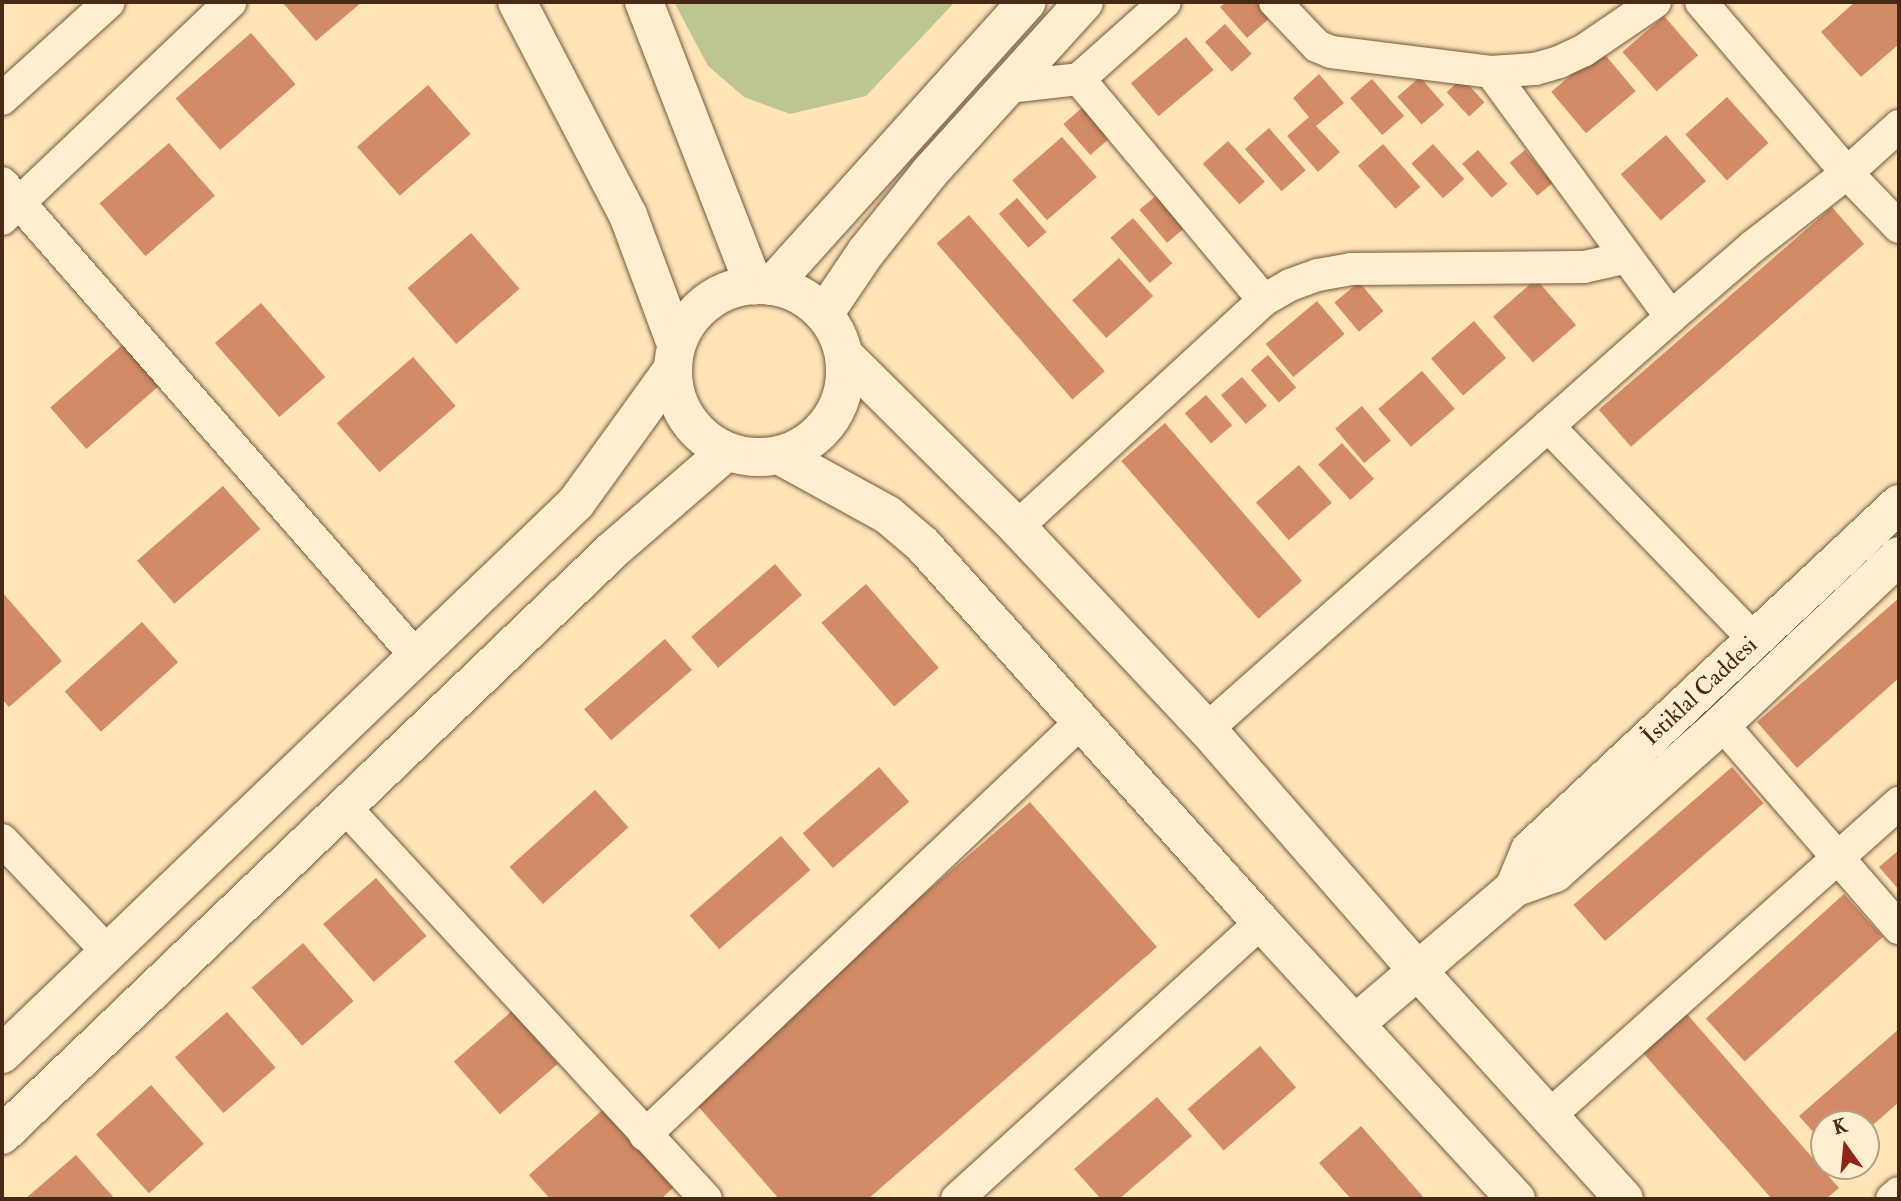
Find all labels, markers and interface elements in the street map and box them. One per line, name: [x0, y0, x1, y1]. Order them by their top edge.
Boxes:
street label: İstiklal Caddesi: [1637, 631, 1763, 751]
north arrow: [1810, 1110, 1880, 1180]
text: K: [1831, 1113, 1850, 1140]

